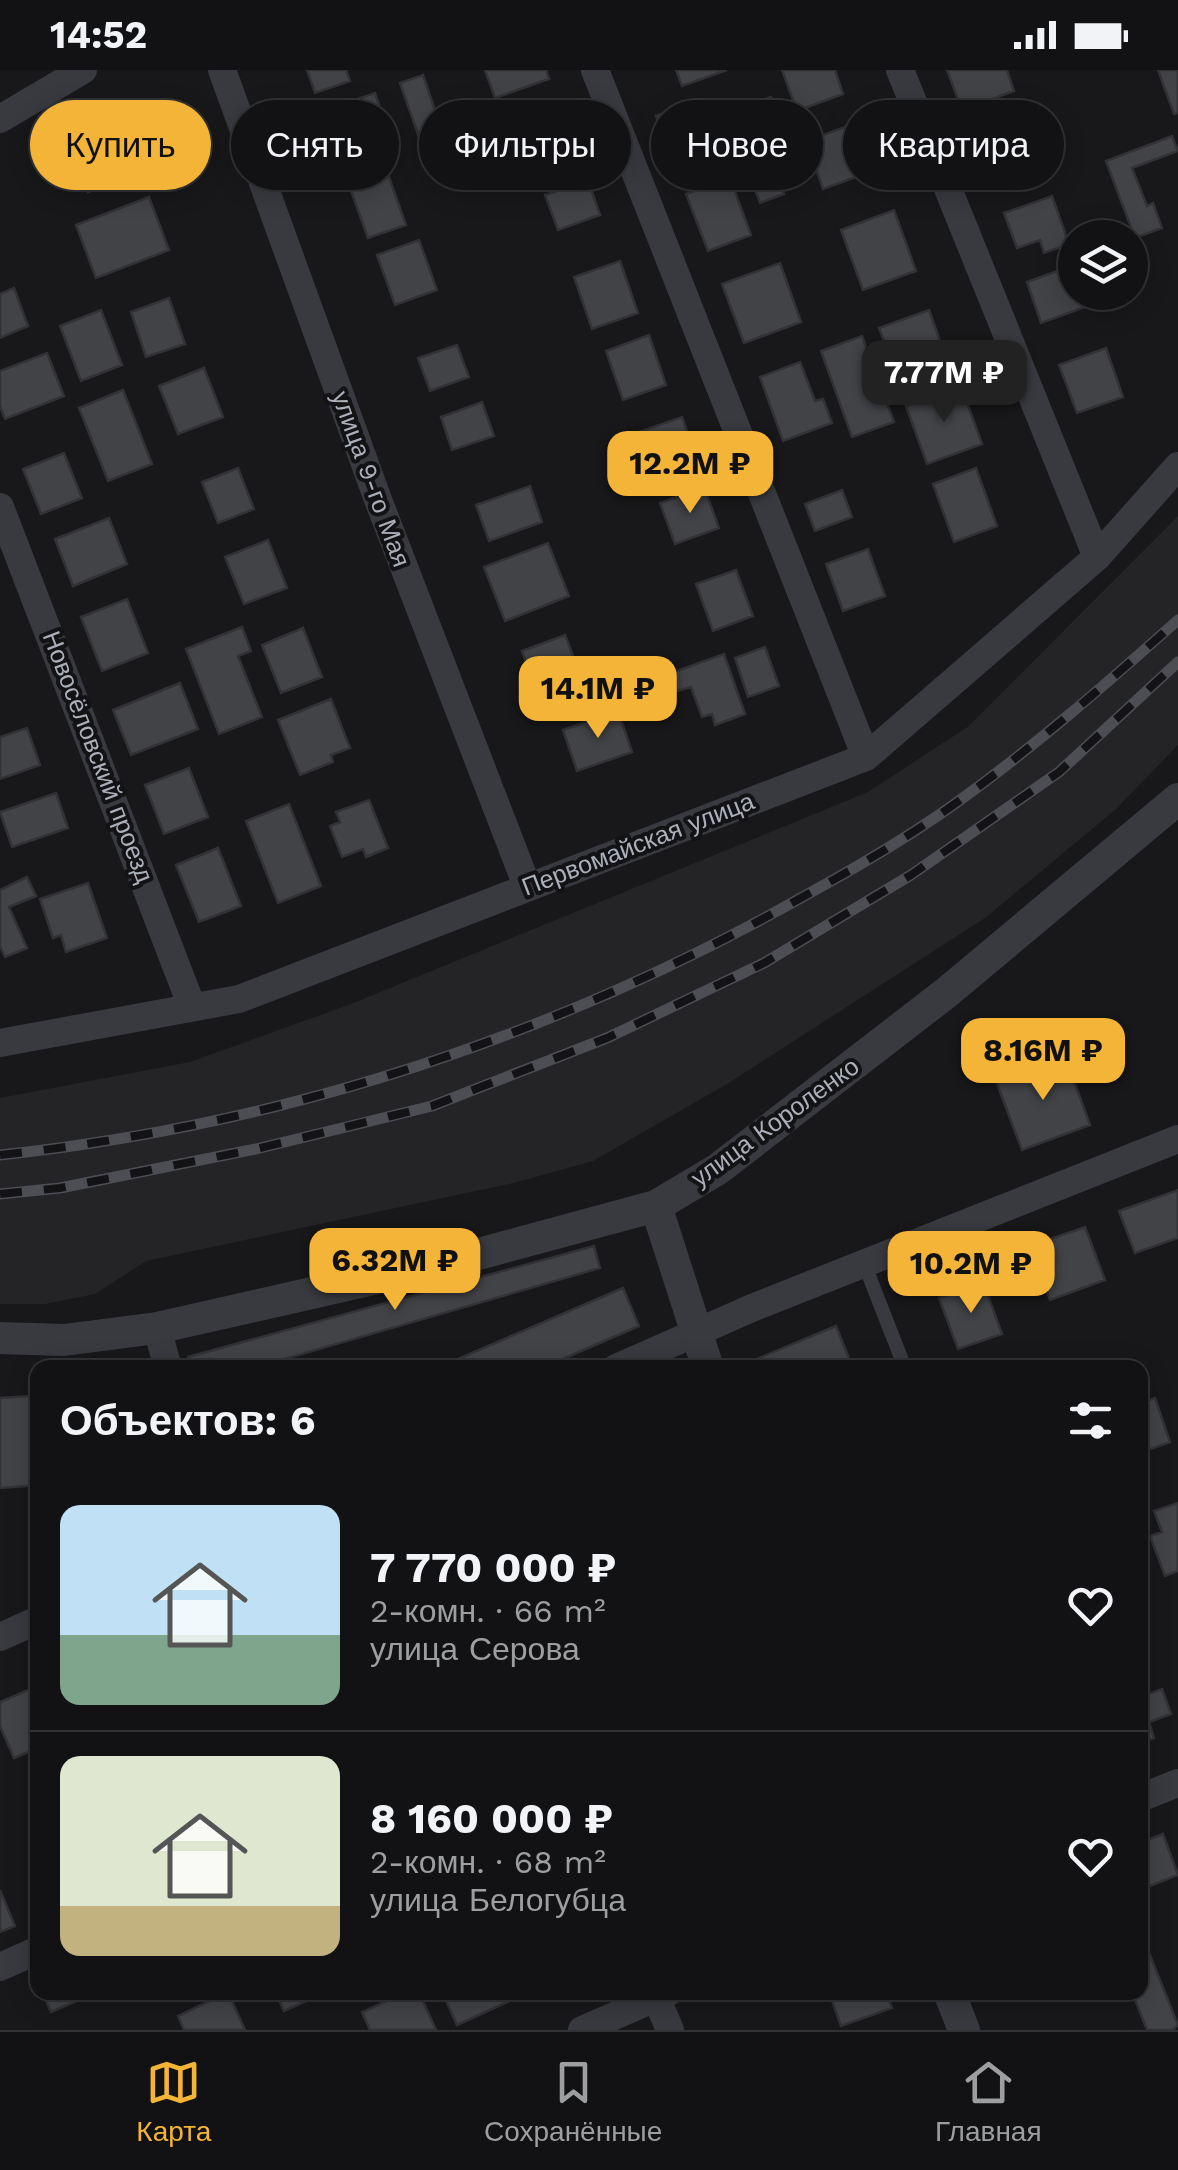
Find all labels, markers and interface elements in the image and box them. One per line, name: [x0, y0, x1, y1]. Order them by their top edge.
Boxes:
text: 14:52: [50, 13, 147, 57]
chip: Купить: [30, 100, 211, 190]
chip: Снять: [231, 100, 399, 190]
chip: Фильтры: [419, 100, 631, 190]
chip: Новое: [651, 100, 823, 190]
chip: Квартира: [843, 100, 1064, 190]
map controls: [1058, 220, 1148, 310]
button: layers: [1058, 220, 1148, 310]
pin: 7.77M ₽: [852, 340, 1036, 425]
text: 7.77M ₽: [884, 353, 1004, 391]
street label: улица 9-го Мая: [326, 387, 416, 571]
pin: 12.2M ₽: [598, 431, 782, 516]
text: 12.2M ₽: [629, 444, 751, 482]
street label: Новосёловский проезд: [37, 627, 160, 887]
pin: 14.1M ₽: [506, 656, 690, 741]
text: 14.1M ₽: [541, 669, 655, 707]
street label: Первомайская улица: [518, 786, 758, 902]
pin: 8.16M ₽: [951, 1018, 1135, 1103]
text: 8.16M ₽: [983, 1031, 1103, 1069]
street label: улица Короленко: [685, 1051, 865, 1193]
pin: 6.32M ₽: [303, 1228, 487, 1313]
pin: 10.2M ₽: [879, 1231, 1063, 1316]
text: 6.32M ₽: [331, 1241, 459, 1279]
text: 10.2M ₽: [910, 1244, 1032, 1282]
icon: filters: [1063, 1393, 1118, 1448]
text: Объектов: 6: [60, 1396, 316, 1445]
text: 7 770 000 ₽: [370, 1543, 616, 1592]
icon: home: [140, 1545, 260, 1665]
icon: heart: [1063, 1578, 1118, 1633]
text: 2-комн. · 66 m²: [370, 1592, 606, 1630]
text: улица Серова: [370, 1630, 580, 1668]
text: 8 160 000 ₽: [370, 1794, 613, 1843]
icon: home: [140, 1796, 260, 1916]
icon: heart: [1063, 1829, 1118, 1884]
text: 2-комн. · 68 m²: [370, 1843, 606, 1881]
text: улица Белогубца: [370, 1881, 626, 1919]
tab: Карта: [136, 2055, 211, 2148]
tab: Сохранённые: [484, 2055, 662, 2148]
tab: Главная: [935, 2055, 1042, 2148]

